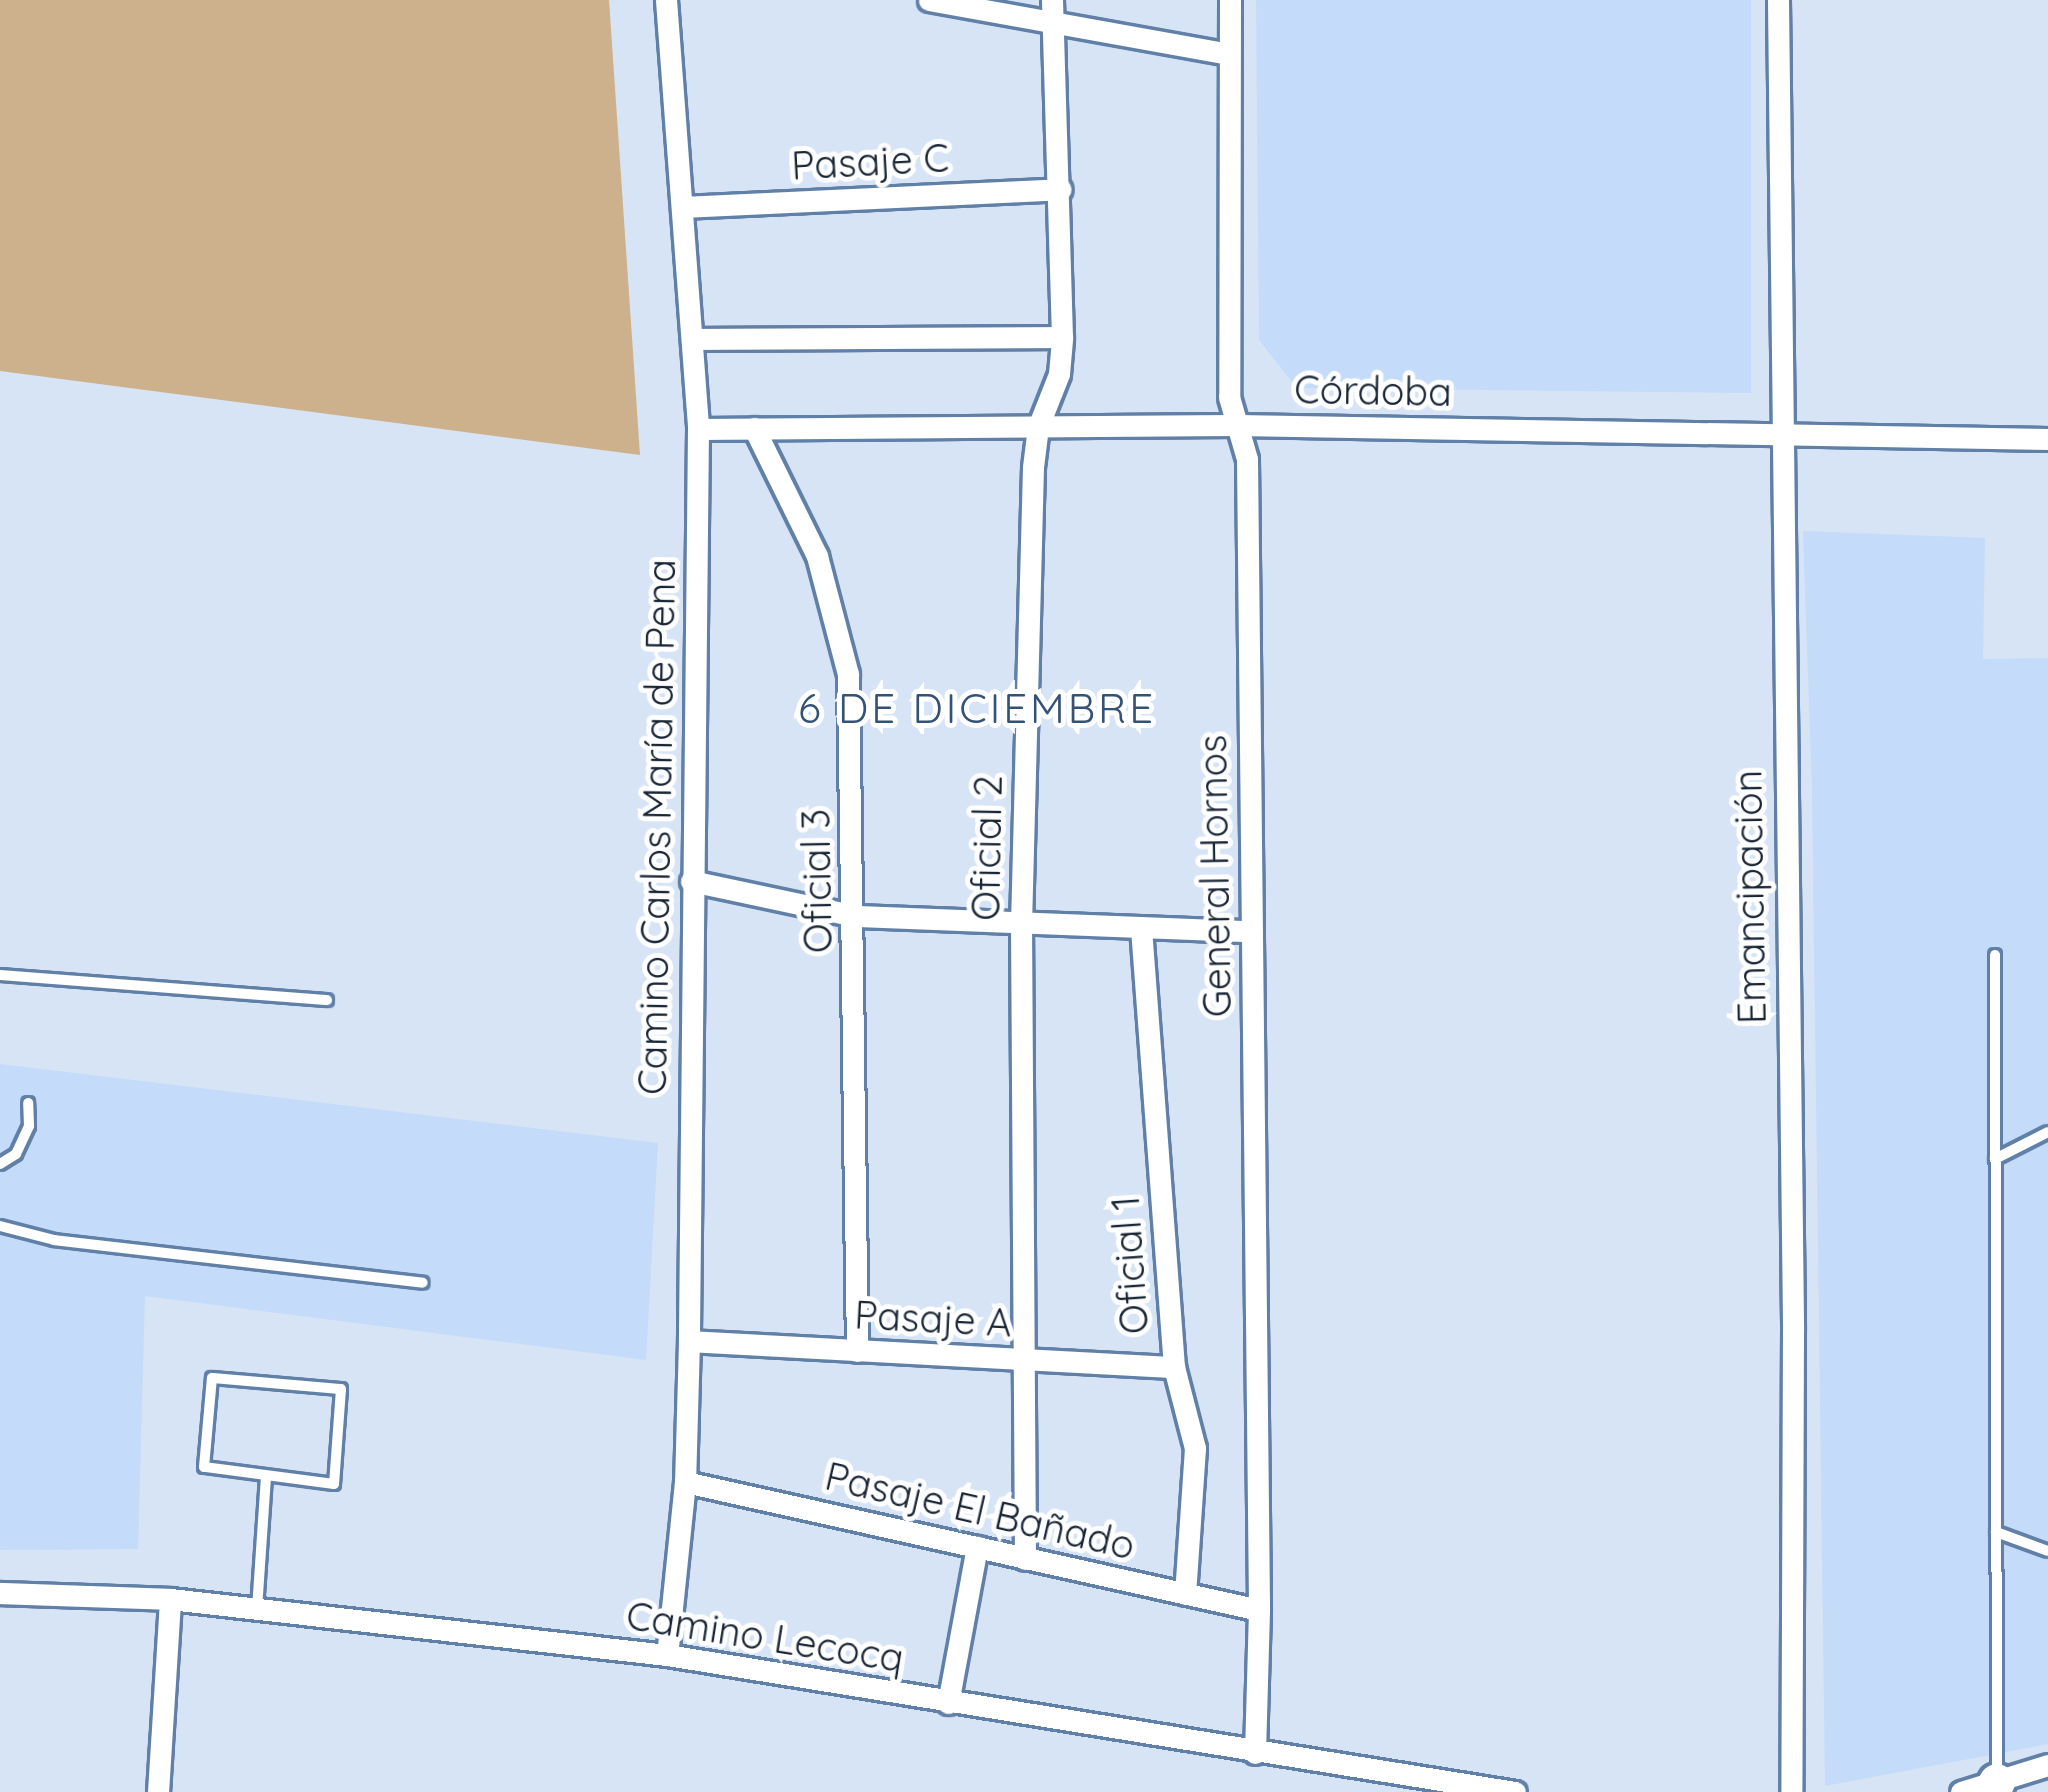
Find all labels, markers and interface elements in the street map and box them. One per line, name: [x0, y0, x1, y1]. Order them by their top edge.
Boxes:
street label: Pasaje C: [790, 135, 950, 189]
street label: Córdoba: [1294, 366, 1452, 416]
street label: Camino Carlos María de Pena: [629, 559, 685, 1095]
district label: 6 DE DICIEMBRE: [798, 683, 1156, 733]
street label: General Hornos: [1189, 734, 1241, 1018]
street label: Emancipación: [1724, 769, 1776, 1025]
street label: Oficial 2: [962, 775, 1012, 921]
street label: Oficial 3: [792, 808, 842, 954]
street label: Oficial 1: [1102, 1194, 1158, 1336]
street label: Pasaje A: [853, 1292, 1013, 1346]
street label: Pasaje El Bañado: [821, 1453, 1139, 1569]
street label: Camino Lecocq: [623, 1592, 907, 1682]

